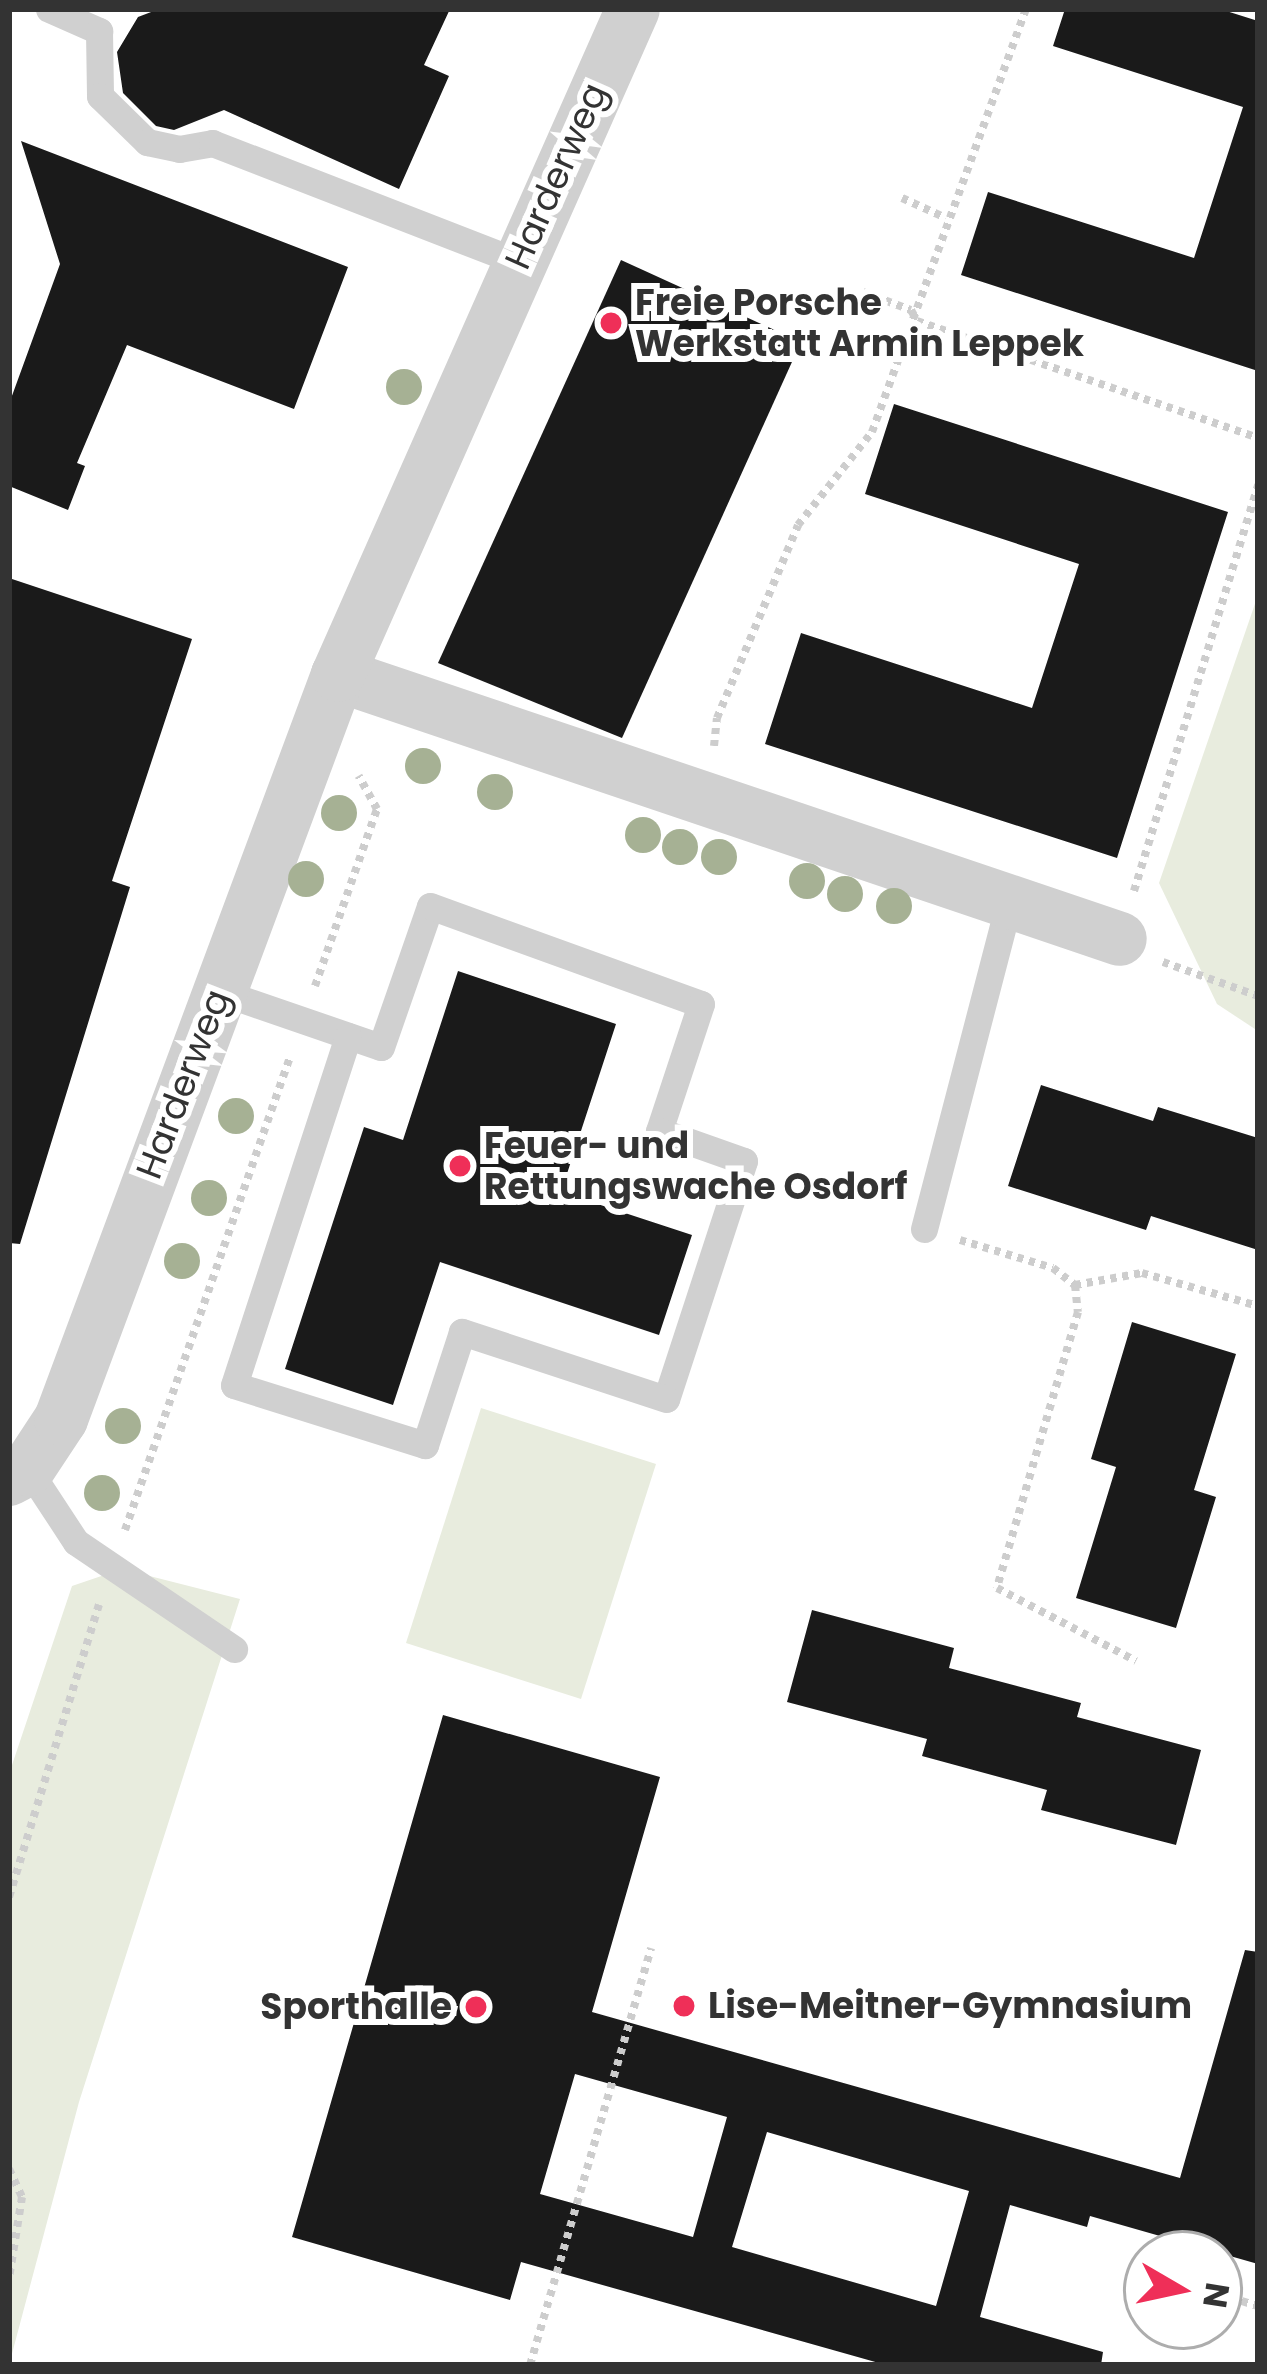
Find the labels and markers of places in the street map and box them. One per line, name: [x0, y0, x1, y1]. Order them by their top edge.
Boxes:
place label: Freie Porsche Werkstatt Armin Leppek: [635, 280, 1084, 365]
marker: Freie Porsche Werkstatt Armin Leppek: [598, 310, 624, 336]
place label: Feuer- und Rettungswache Osdorf: [484, 1123, 908, 1208]
marker: Feuer- und Rettungswache Osdorf: [447, 1153, 473, 1179]
place label: Lise-Meitner-Gymnasium: [708, 1984, 1192, 2028]
place label: Sporthalle: [260, 1985, 452, 2029]
marker: Lise-Meitner-Gymnasium: [671, 1993, 697, 2019]
marker: Sporthalle: [463, 1994, 489, 2020]

